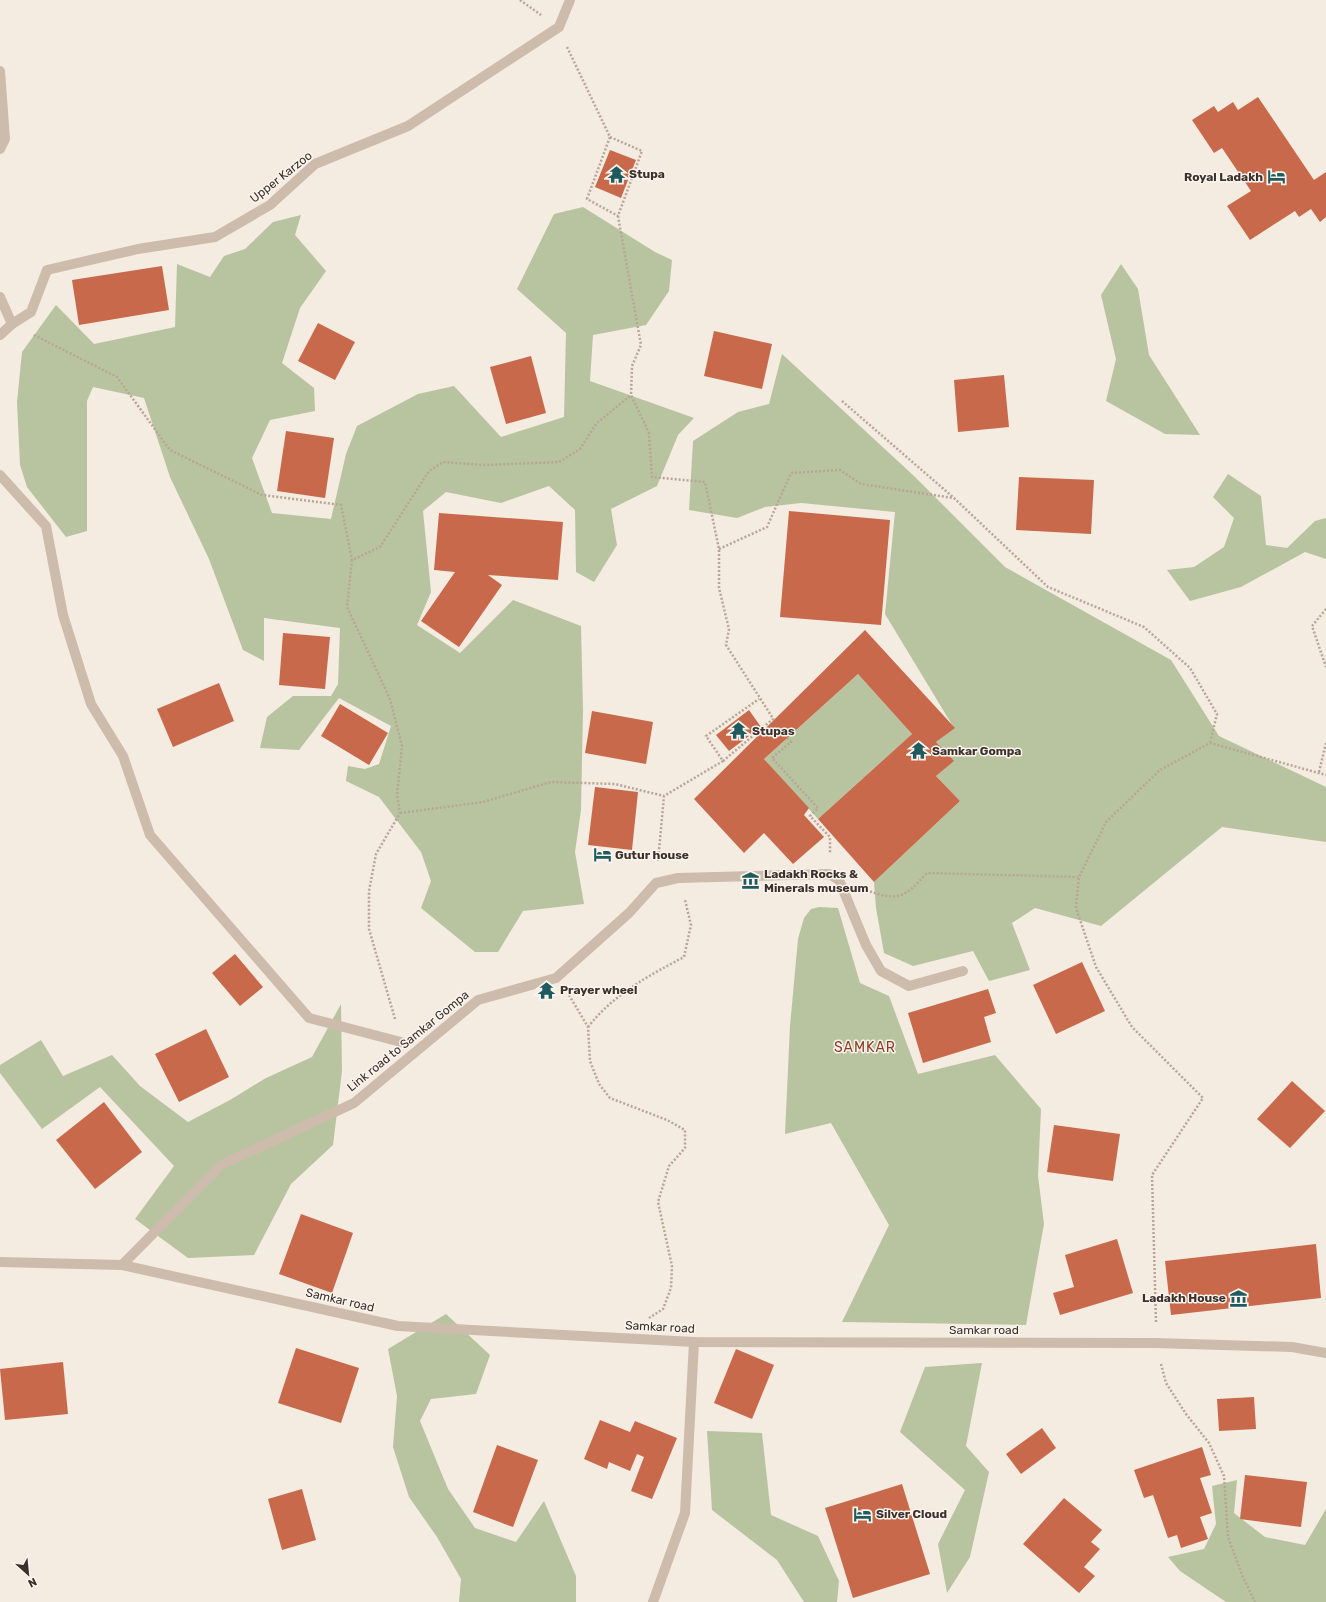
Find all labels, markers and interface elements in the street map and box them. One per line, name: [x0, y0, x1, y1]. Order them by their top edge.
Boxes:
street label: Upper Karzoo: [247, 148, 315, 206]
temple icon: Stupa: [606, 164, 626, 184]
place label: Stupa: [629, 167, 665, 181]
hotel icon: Royal Ladakh: [1266, 167, 1286, 187]
place label: Royal Ladakh: [1184, 170, 1263, 184]
temple icon: Stupas: [729, 721, 749, 741]
place label: Stupas: [752, 724, 795, 738]
temple icon: Samkar Gompa: [909, 741, 929, 761]
place label: Samkar Gompa: [932, 744, 1021, 758]
hotel icon: Gutur house: [592, 845, 612, 865]
place label: Gutur house: [615, 848, 689, 862]
place label: Ladakh Rocks & Minerals museum: [764, 867, 868, 895]
museum icon: Ladakh Rocks & Minerals museum: [741, 871, 761, 891]
temple icon: Prayer wheel: [537, 980, 557, 1000]
place label: Prayer wheel: [560, 983, 637, 997]
street label: Link road to Samkar Gompa: [344, 988, 472, 1094]
district label: SAMKAR: [834, 1039, 896, 1056]
street label: Samkar road: [304, 1285, 376, 1315]
museum icon: Ladakh House: [1229, 1288, 1249, 1308]
place label: Ladakh House: [1142, 1291, 1226, 1305]
street label: Samkar road: [625, 1318, 695, 1336]
street label: Samkar road: [949, 1323, 1019, 1337]
hotel icon: Silver Cloud: [853, 1504, 873, 1524]
place label: Silver Cloud: [876, 1507, 947, 1521]
north arrow: [8, 1554, 48, 1594]
text: N: [26, 1575, 39, 1590]

